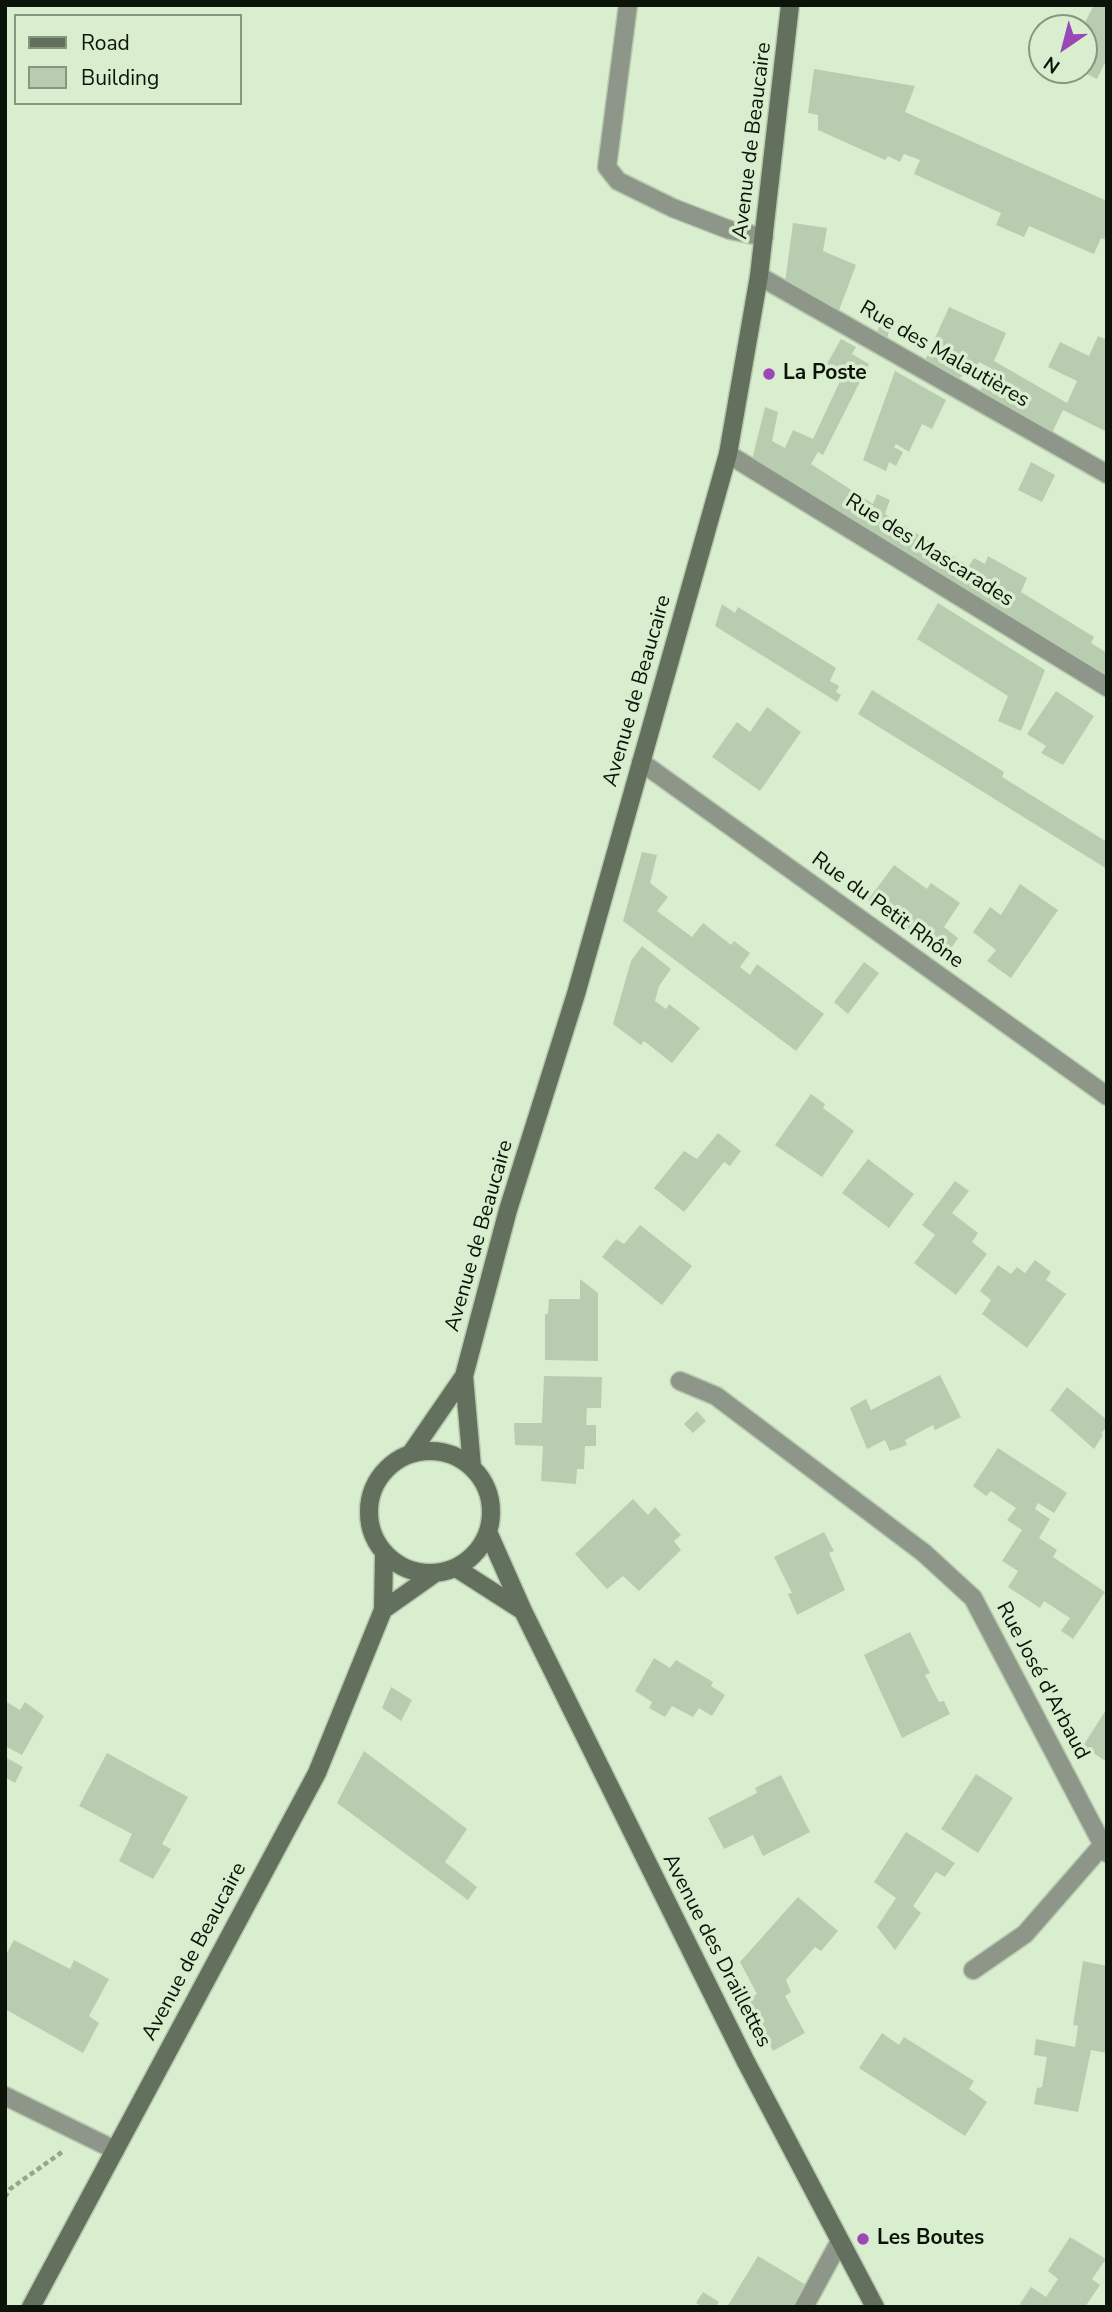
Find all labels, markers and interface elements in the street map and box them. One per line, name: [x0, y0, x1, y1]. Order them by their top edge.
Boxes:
legend: [14, 14, 242, 105]
north arrow: [1028, 14, 1098, 84]
text: Road: [81, 29, 130, 57]
street label: Avenue de Beaucaire: [728, 41, 778, 241]
text: N: [1039, 50, 1065, 79]
text: Building: [81, 64, 159, 92]
street label: Rue des Malautières: [855, 296, 1033, 414]
place label: La Poste: [783, 361, 867, 387]
marker: La Poste: [761, 366, 777, 382]
street label: Rue des Mascarades: [840, 489, 1018, 613]
street label: Avenue de Beaucaire: [599, 592, 677, 790]
street label: Rue du Petit Rhône: [806, 847, 968, 975]
street label: Avenue de Beaucaire: [441, 1137, 519, 1335]
street label: Rue José d'Arbaud: [990, 1598, 1094, 1764]
street label: Avenue des Draillettes: [656, 1850, 776, 2052]
street label: Avenue de Beaucaire: [137, 1859, 253, 2045]
place label: Les Boutes: [877, 2226, 984, 2252]
marker: Les Boutes: [855, 2231, 871, 2247]

